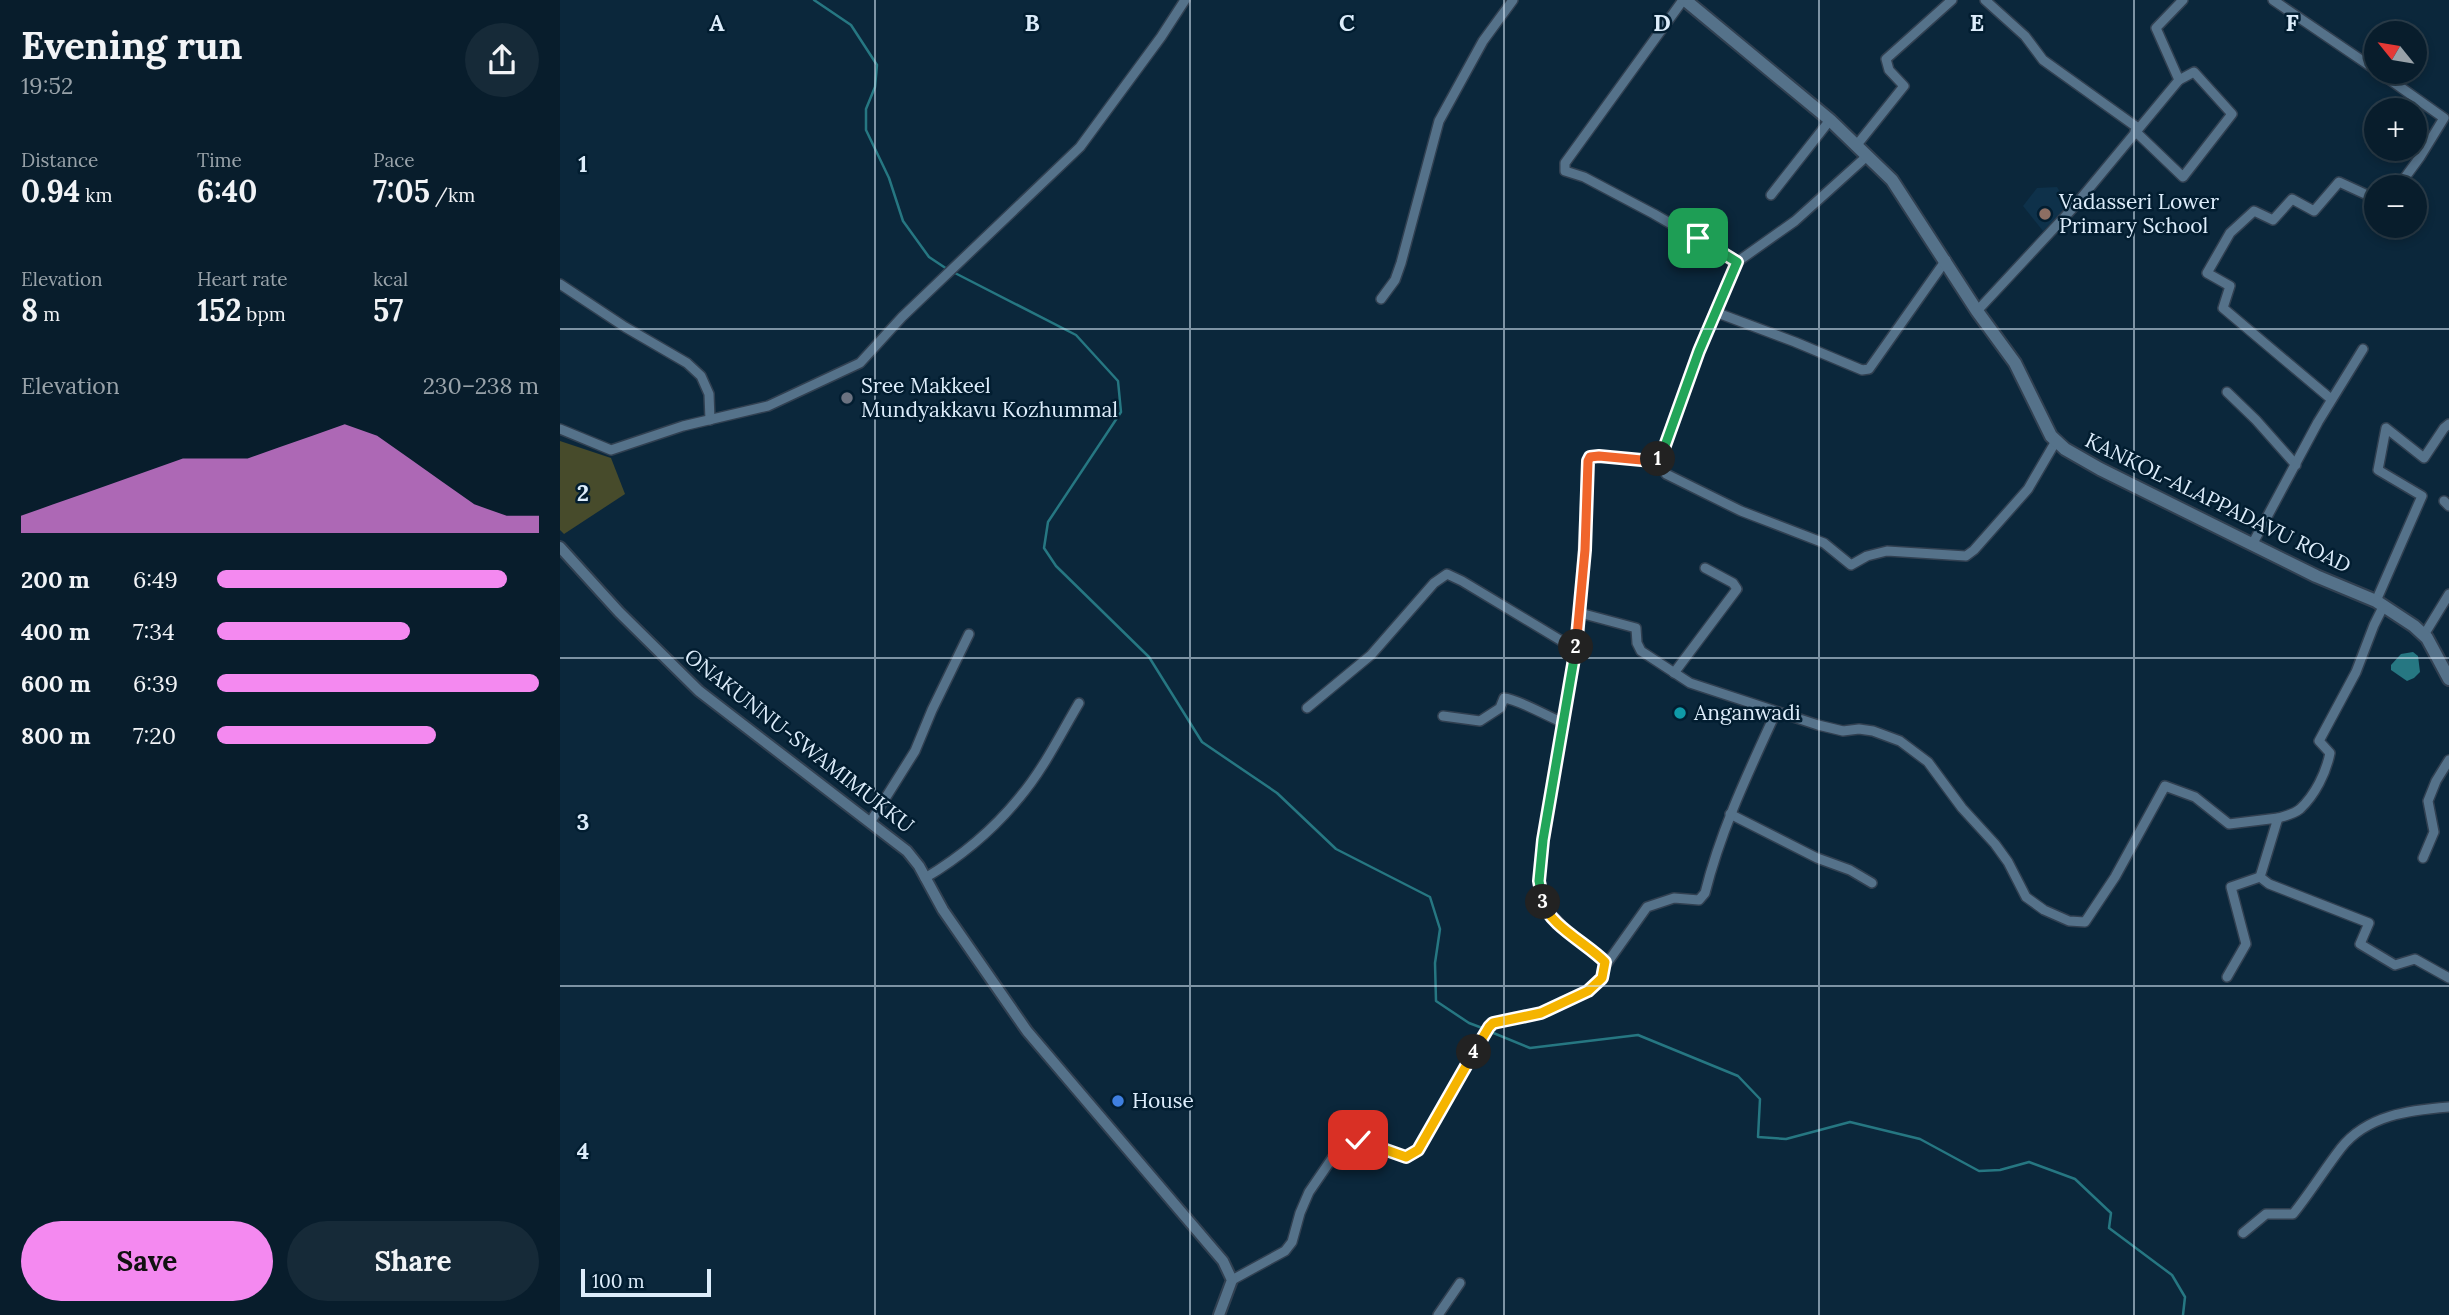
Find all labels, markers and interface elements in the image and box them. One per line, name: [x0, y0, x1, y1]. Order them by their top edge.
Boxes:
text: A: [709, 8, 725, 37]
text: B: [1024, 8, 1040, 37]
text: C: [1339, 8, 1355, 37]
text: D: [1653, 8, 1671, 37]
text: E: [1970, 8, 1984, 37]
text: F: [2285, 8, 2299, 37]
text: Evening run: [21, 21, 243, 69]
north arrow: [2364, 21, 2427, 84]
map controls: [2364, 21, 2427, 238]
button: share: [465, 23, 539, 97]
text: 19:52: [21, 71, 73, 100]
button: +: [2364, 98, 2427, 161]
text: Distance: [21, 148, 98, 172]
text: Time: [197, 148, 242, 172]
text: Pace: [373, 148, 415, 172]
text: 1: [578, 149, 588, 178]
text: 0.94: [21, 172, 80, 210]
text: 6:40: [197, 172, 257, 210]
text: 7:05: [373, 172, 430, 210]
button: −: [2364, 175, 2427, 238]
text: km: [80, 183, 112, 207]
text: /km: [430, 183, 475, 207]
place label: Vadasseri Lower Primary School: [2058, 188, 2219, 239]
marker: Vadasseri Lower Primary School: [2037, 206, 2053, 222]
pin: [1668, 208, 1728, 268]
icon: arrive: [1679, 219, 1717, 257]
text: Elevation: [21, 267, 103, 291]
text: Heart rate: [197, 267, 288, 291]
text: kcal: [373, 267, 408, 291]
text: 8: [21, 291, 38, 329]
text: 152: [197, 291, 241, 329]
text: 57: [373, 291, 403, 329]
text: m: [38, 302, 60, 326]
text: bpm: [241, 302, 286, 326]
text: Elevation: [21, 371, 120, 400]
text: 230–238 m: [423, 371, 539, 400]
place label: Sree Makkeel Mundyakkavu Kozhummal: [861, 372, 1118, 423]
marker: Sree Makkeel Mundyakkavu Kozhummal: [839, 390, 855, 406]
street label: KANKOL-ALAPPADAVU ROAD: [2081, 426, 2356, 579]
pin: 1: [1640, 442, 1676, 476]
text: 1: [1654, 446, 1661, 470]
text: 2: [577, 478, 589, 507]
text: 200 m: [21, 565, 90, 594]
text: 6:49: [133, 565, 178, 594]
text: 400 m: [21, 617, 90, 646]
text: 7:34: [133, 617, 175, 646]
pin: 2: [1558, 630, 1594, 664]
text: 2: [1570, 634, 1581, 658]
street label: ONAKUNNU-SWAMIMUKKU: [679, 642, 920, 839]
text: 600 m: [21, 669, 91, 698]
text: 6:39: [133, 669, 178, 698]
place label: Anganwadi: [1693, 699, 1801, 726]
marker: Anganwadi: [1672, 705, 1688, 721]
text: 800 m: [21, 721, 91, 750]
text: 7:20: [133, 721, 176, 750]
text: 3: [577, 807, 589, 836]
pin: 3: [1525, 884, 1560, 920]
text: 3: [1537, 889, 1548, 913]
pin: 4: [1457, 1034, 1492, 1070]
text: 4: [1468, 1039, 1479, 1063]
place label: House: [1132, 1087, 1194, 1114]
marker: House: [1110, 1093, 1126, 1109]
pin: [1328, 1110, 1388, 1170]
icon: check: [1339, 1121, 1377, 1159]
text: 4: [577, 1136, 589, 1165]
button: Save: [21, 1221, 273, 1301]
button: Share: [287, 1221, 539, 1301]
scale bar: [581, 1266, 710, 1298]
text: 100 m: [592, 1269, 645, 1293]

